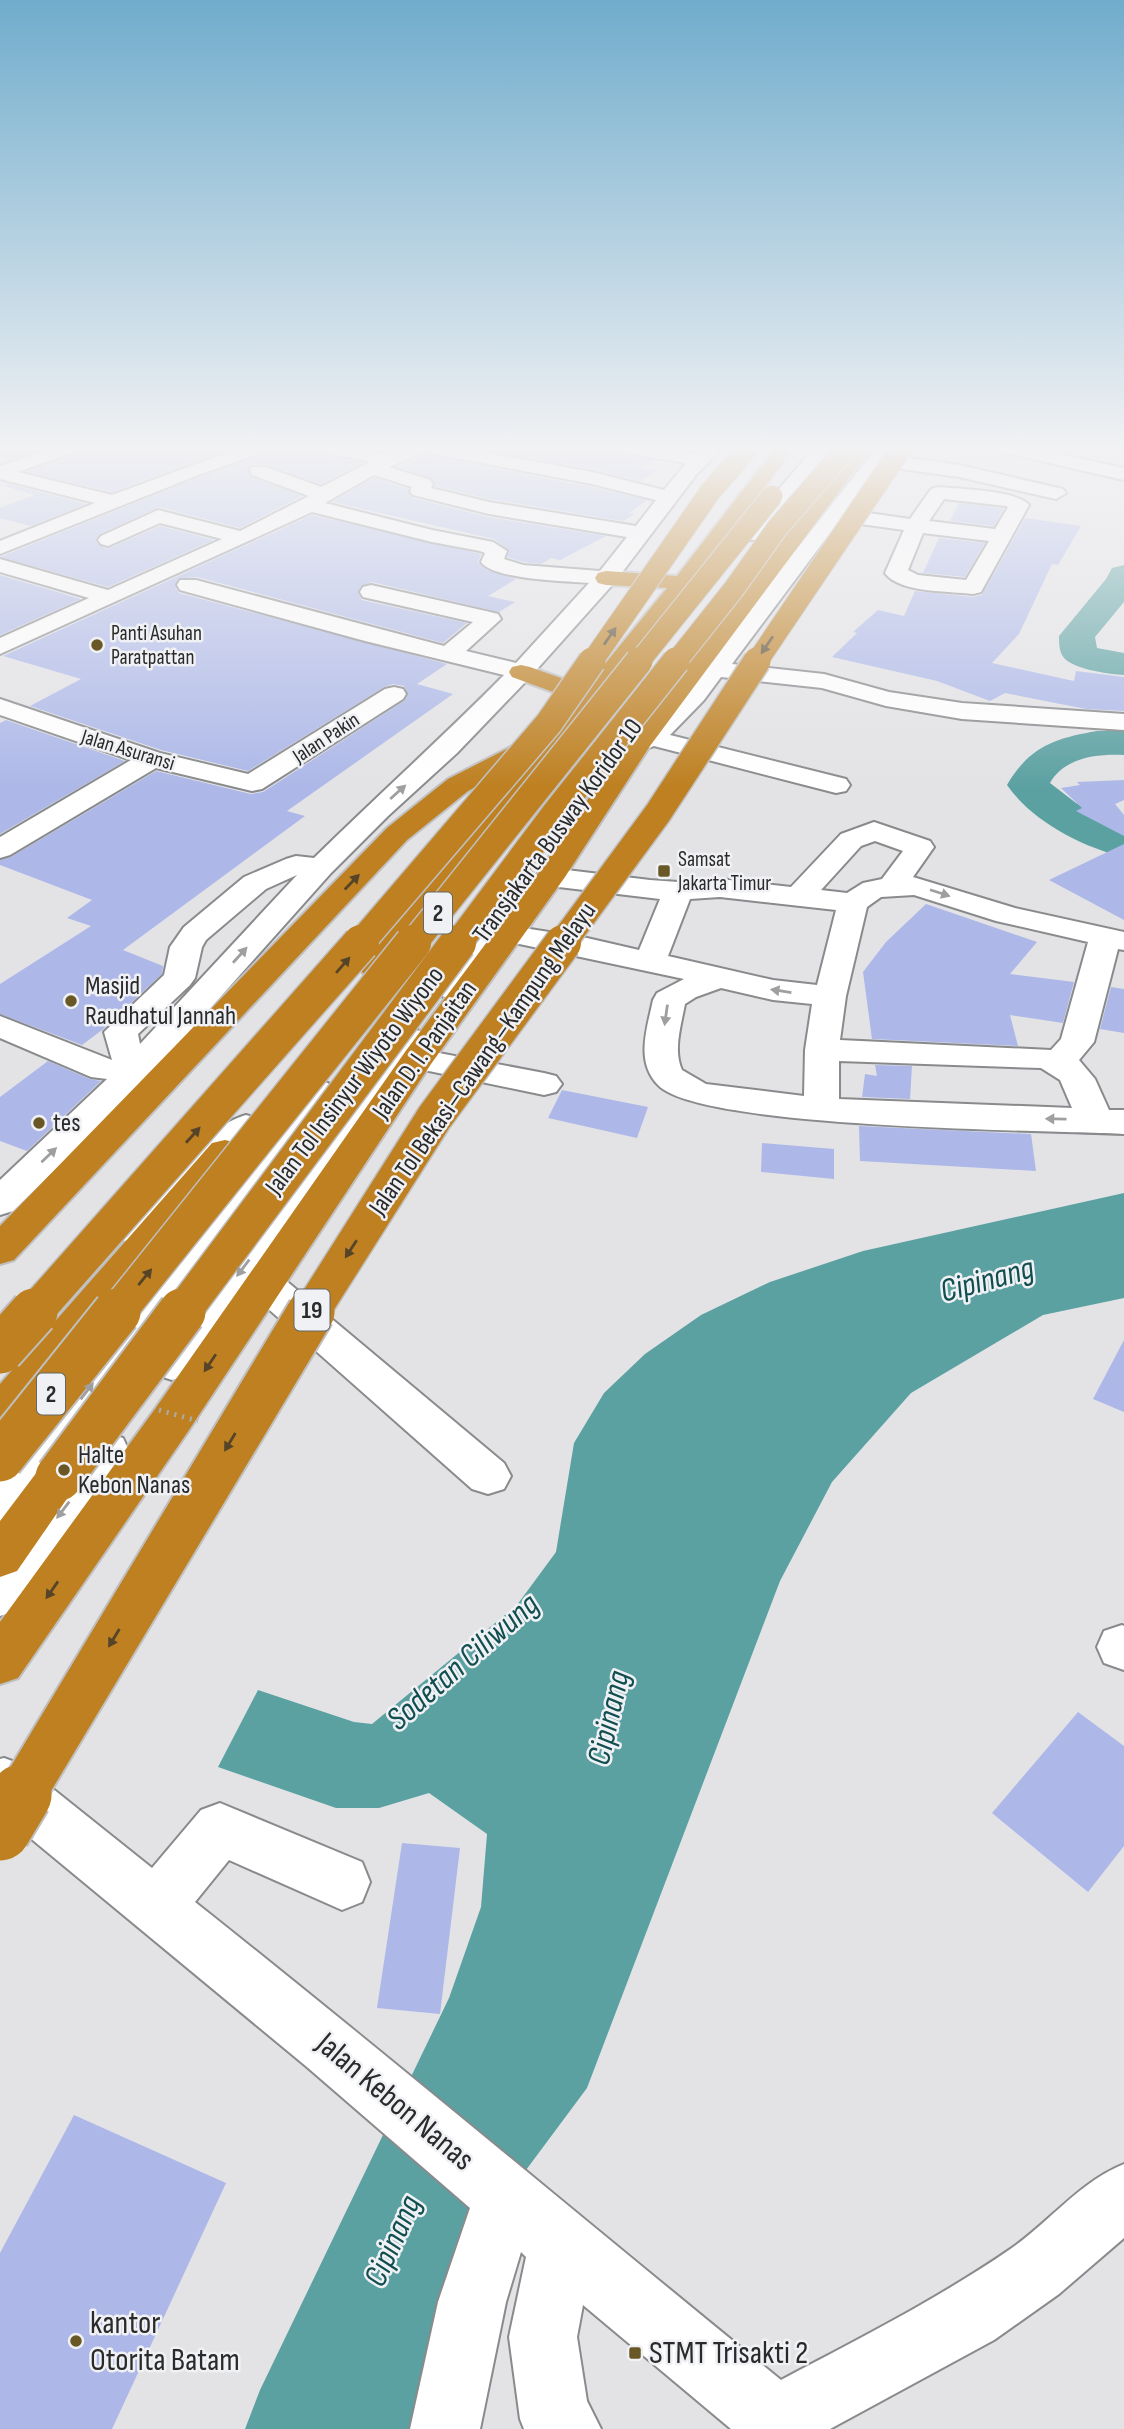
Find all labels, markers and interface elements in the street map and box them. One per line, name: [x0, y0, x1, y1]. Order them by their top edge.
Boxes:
place label: Panti Asuhan Paratpattan: [111, 621, 202, 670]
one-way arrow: [603, 627, 617, 645]
one-way arrow: [760, 636, 774, 654]
marker: Panti Asuhan Paratpattan: [89, 637, 105, 653]
street label: Jalan Pakin: [287, 707, 364, 769]
street label: Transjakarta Busway Koridor 10: [466, 713, 650, 949]
street label: Jalan Asuransi: [77, 724, 178, 776]
one-way arrow: [389, 784, 407, 800]
place label: Samsat Jakarta Timur: [677, 847, 771, 896]
marker: Samsat Jakarta Timur: [656, 863, 672, 879]
one-way arrow: [343, 873, 360, 890]
one-way arrow: [930, 889, 951, 899]
road number: 2: [424, 892, 452, 933]
street label: Jalan Tol Bekasi–Cawang–Kampung Melayu: [362, 897, 603, 1222]
one-way arrow: [232, 946, 248, 964]
one-way arrow: [335, 956, 350, 973]
street label: Jalan Tol Insinyur Wiyoto Wiyono: [259, 961, 451, 1202]
place label: Masjid Raudhatul Jannah: [85, 971, 236, 1032]
street label: Jalan D. I. Panjaitan: [366, 975, 484, 1126]
one-way arrow: [770, 985, 792, 996]
marker: Masjid Raudhatul Jannah: [63, 993, 79, 1009]
one-way arrow: [661, 1004, 672, 1026]
place label: tes: [53, 1108, 81, 1139]
one-way arrow: [1045, 1113, 1067, 1125]
marker: tes: [31, 1115, 47, 1131]
one-way arrow: [184, 1127, 200, 1144]
one-way arrow: [40, 1147, 57, 1163]
one-way arrow: [344, 1240, 357, 1259]
water label: Cipinang: [936, 1248, 1039, 1312]
one-way arrow: [235, 1259, 250, 1277]
one-way arrow: [138, 1269, 153, 1287]
road number: 19: [294, 1290, 330, 1330]
one-way arrow: [204, 1354, 217, 1373]
road number: 2: [37, 1374, 65, 1414]
one-way arrow: [79, 1383, 94, 1401]
one-way arrow: [224, 1433, 237, 1452]
place label: Halte Kebon Nanas: [78, 1440, 190, 1501]
marker: Halte Kebon Nanas: [56, 1462, 72, 1478]
one-way arrow: [56, 1501, 70, 1519]
one-way arrow: [45, 1581, 59, 1599]
water label: Sodetan Ciliwung: [379, 1584, 548, 1739]
one-way arrow: [108, 1628, 120, 1647]
water label: Cipinang: [579, 1666, 639, 1769]
street label: Jalan Kebon Nanas: [307, 2024, 482, 2179]
water label: Cipinang: [355, 2189, 431, 2293]
place label: kantor Otorita Batam: [90, 2304, 240, 2380]
marker: kantor Otorita Batam: [68, 2333, 84, 2349]
place label: STMT Trisakti 2: [649, 2334, 808, 2373]
marker: STMT Trisakti 2: [627, 2345, 643, 2361]

